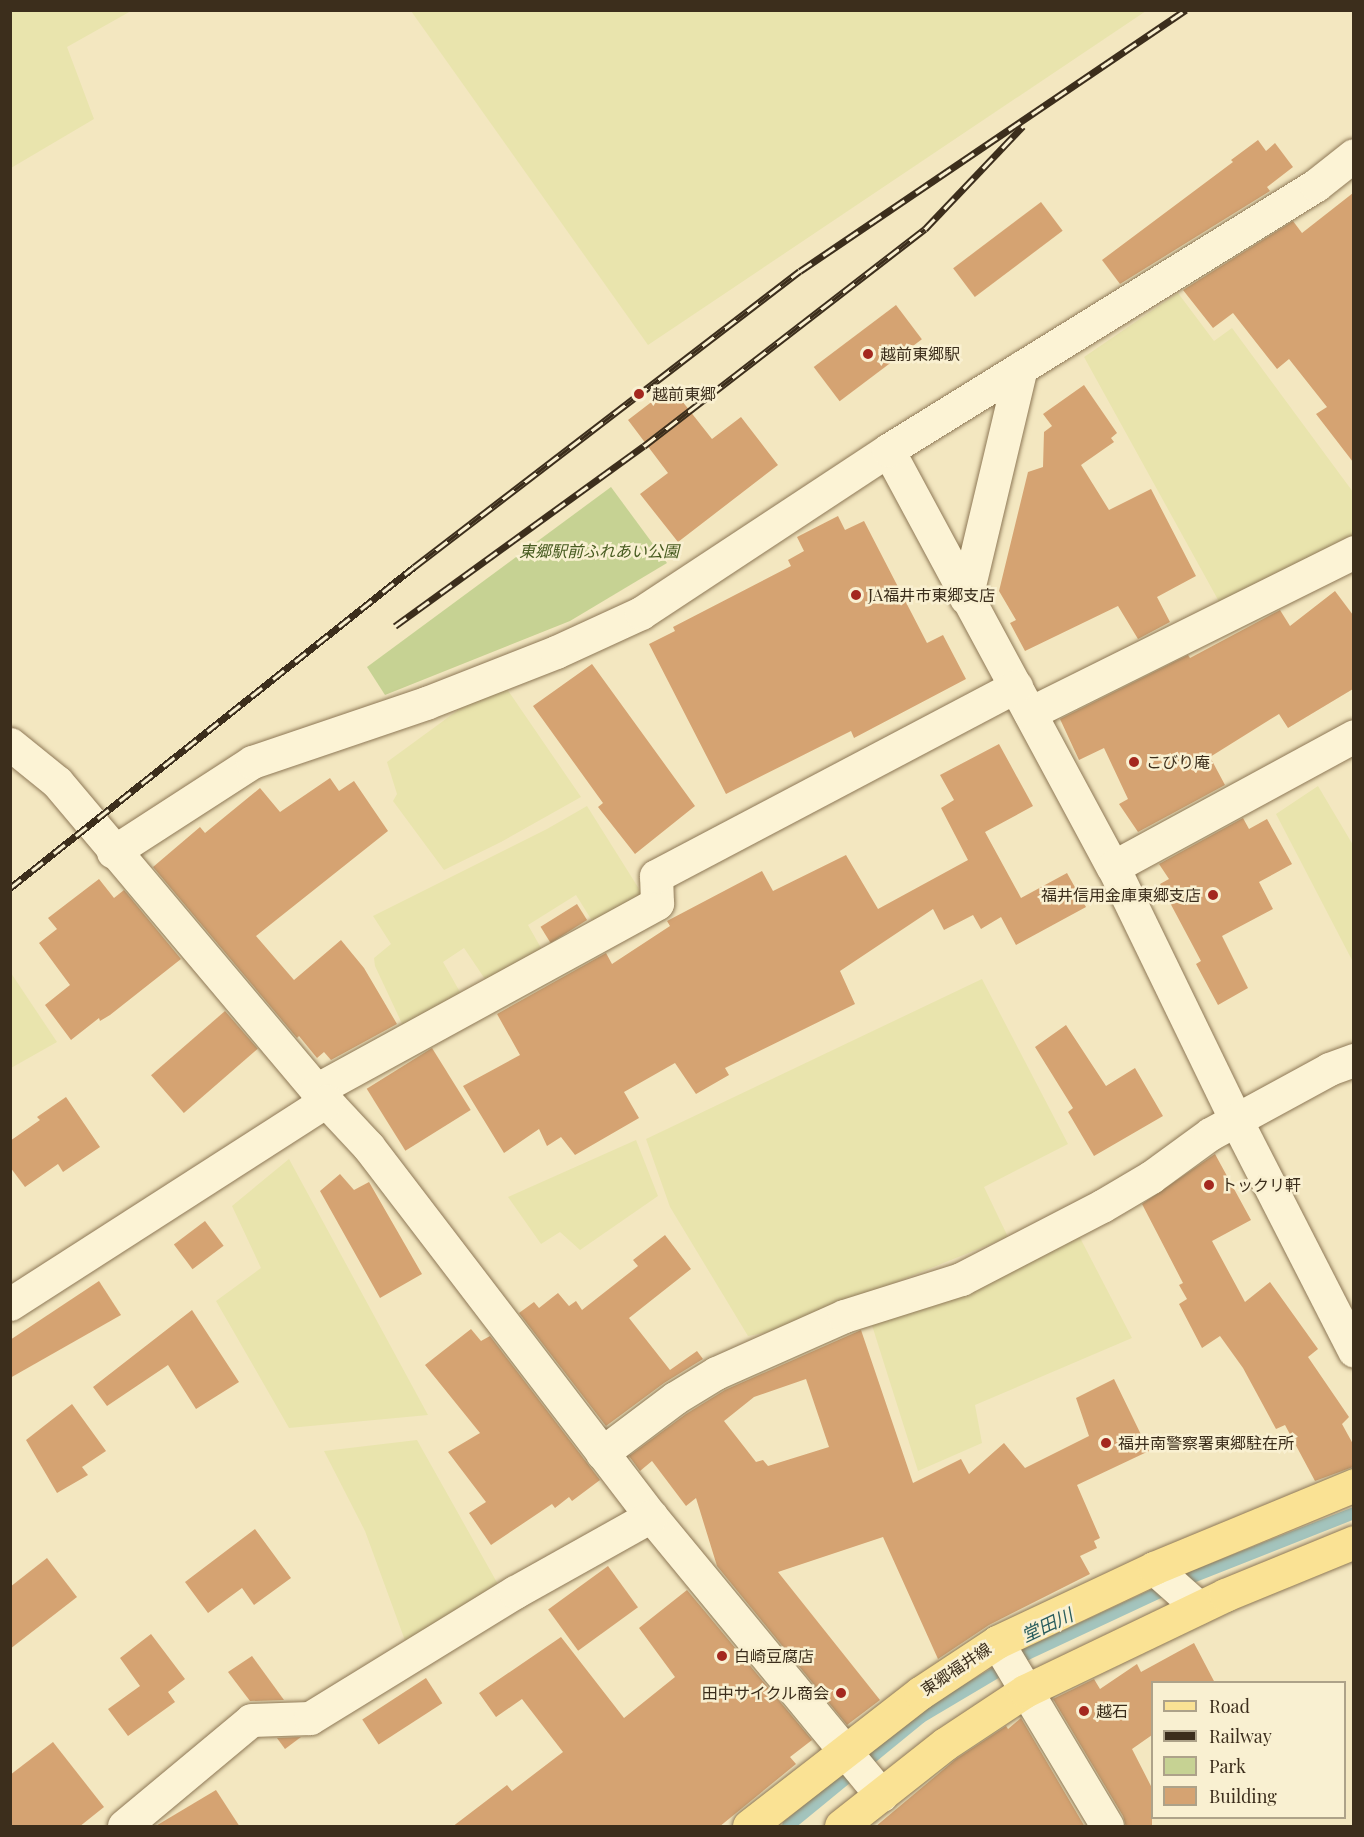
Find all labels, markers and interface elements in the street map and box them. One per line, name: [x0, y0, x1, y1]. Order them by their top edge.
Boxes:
place label: 越前東郷駅: [880, 344, 960, 364]
marker: 越前東郷駅: [861, 347, 875, 361]
place label: 越前東郷: [652, 384, 716, 404]
marker: 越前東郷: [630, 385, 648, 403]
park label: 東郷駅前ふれあい公園: [519, 541, 679, 561]
place label: JA福井市東郷支店: [868, 585, 995, 605]
marker: JA福井市東郷支店: [849, 588, 863, 602]
place label: こびり庵: [1146, 752, 1210, 772]
marker: こびり庵: [1127, 755, 1141, 769]
place label: 福井信用金庫東郷支店: [1041, 885, 1201, 905]
marker: 福井信用金庫東郷支店: [1206, 888, 1220, 902]
place label: トックリ軒: [1221, 1175, 1301, 1195]
marker: トックリ軒: [1202, 1178, 1216, 1192]
place label: 福井南警察署東郷駐在所: [1118, 1433, 1294, 1453]
marker: 福井南警察署東郷駐在所: [1099, 1436, 1113, 1450]
water label: 堂田川: [1018, 1604, 1076, 1646]
street label: 東郷福井線: [917, 1639, 995, 1699]
place label: 白崎豆腐店: [734, 1646, 814, 1666]
marker: 白崎豆腐店: [715, 1649, 729, 1663]
legend: [1151, 1681, 1346, 1819]
place label: 田中サイクル商会: [701, 1683, 829, 1703]
marker: 田中サイクル商会: [834, 1686, 848, 1700]
text: Road: [1209, 1694, 1250, 1718]
place label: 越石: [1096, 1701, 1128, 1721]
marker: 越石: [1077, 1704, 1091, 1718]
text: Railway: [1209, 1724, 1272, 1748]
text: Park: [1209, 1754, 1246, 1778]
text: Building: [1209, 1784, 1277, 1808]

